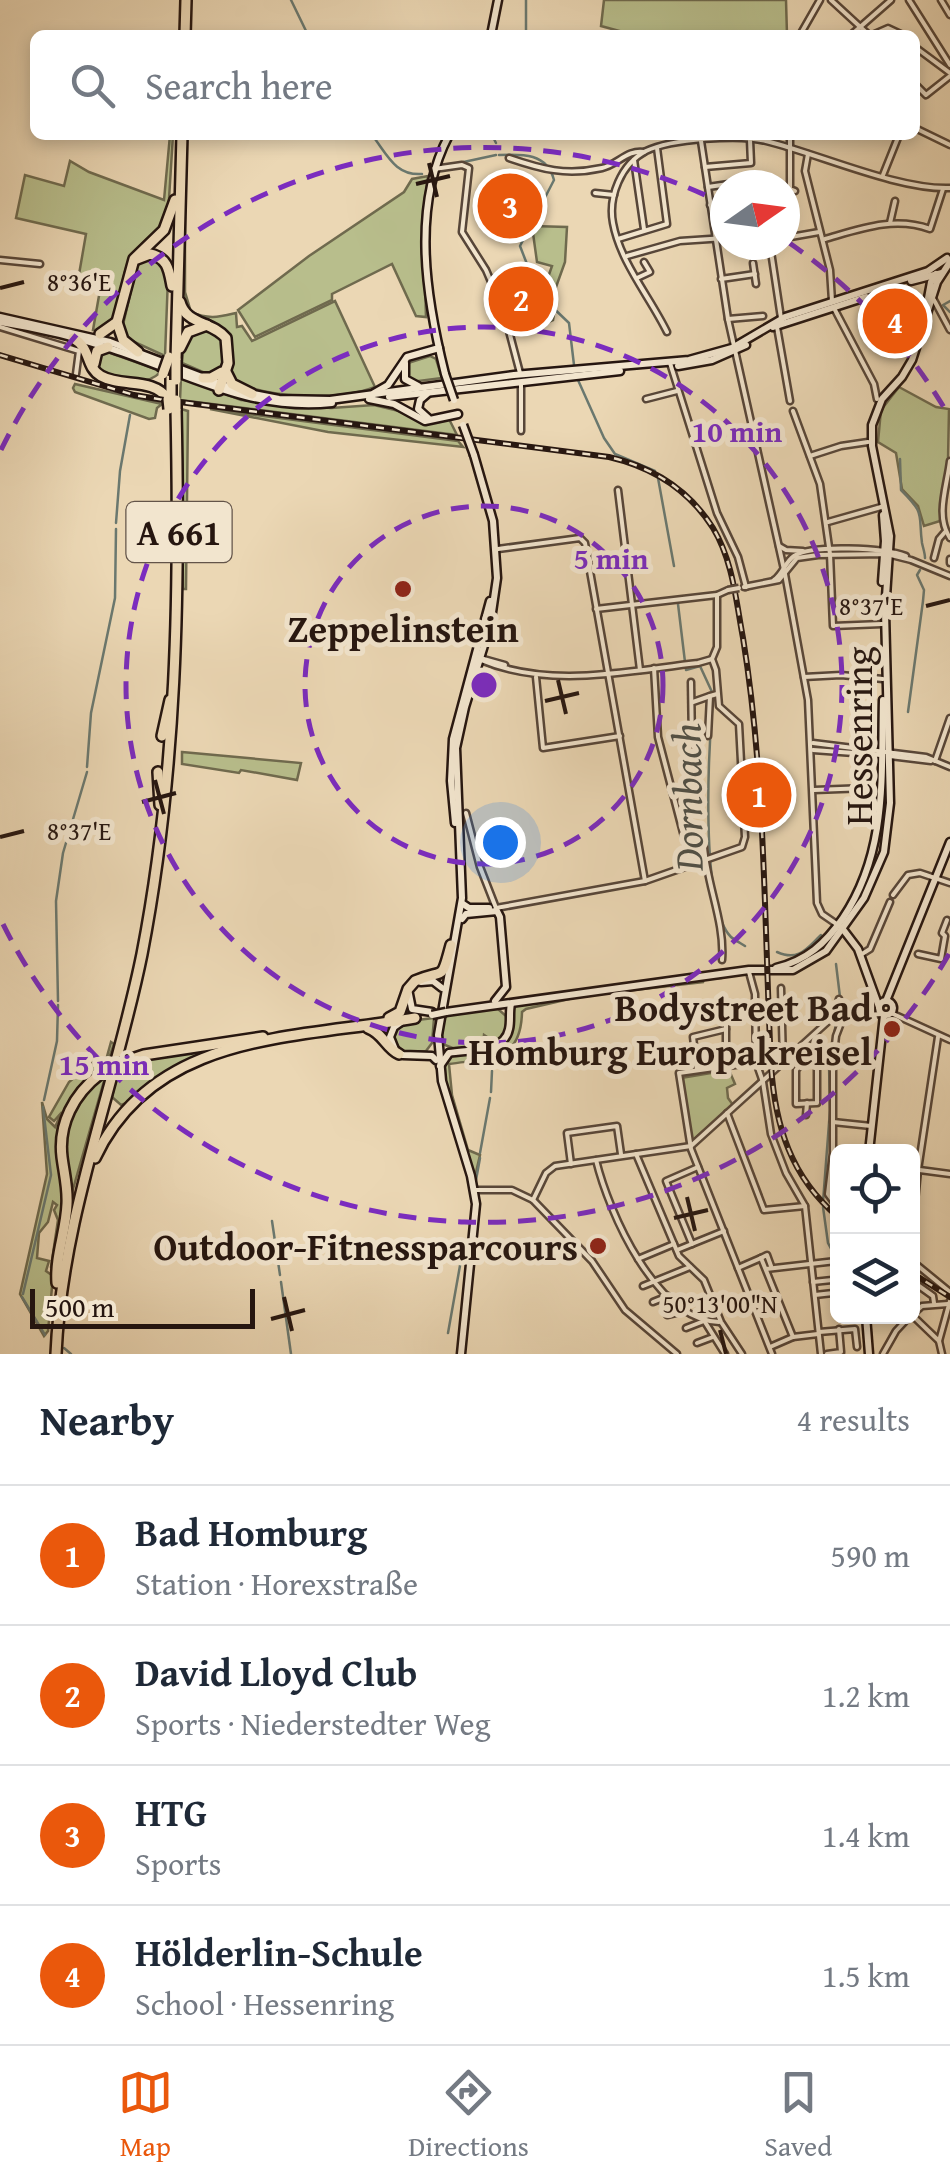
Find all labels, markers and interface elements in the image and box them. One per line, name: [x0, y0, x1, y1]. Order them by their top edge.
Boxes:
search box: [30, 30, 920, 140]
text: Search here: [145, 57, 333, 113]
icon: search: [65, 58, 120, 113]
pin: 3: [478, 168, 542, 244]
north arrow: [710, 170, 800, 260]
pin: 2: [488, 262, 554, 336]
text: 8°36'E: [47, 264, 111, 300]
pin: 4: [862, 284, 928, 358]
text: 10 min: [692, 409, 782, 453]
road number: A 661: [126, 502, 232, 562]
text: 5 min: [574, 536, 649, 580]
marker: Zeppelinstein: [392, 578, 414, 600]
text: 8°37'E: [839, 588, 903, 624]
place label: Zeppelinstein: [287, 600, 519, 656]
street label: Hessenring: [830, 646, 886, 825]
centre of rings: [466, 667, 502, 703]
water label: Dornbach: [656, 723, 718, 872]
pin: 1: [726, 758, 792, 832]
text: 8°37'E: [47, 813, 111, 849]
your location: [475, 817, 526, 868]
place label: Bodystreet Bad Homburg Europakreisel: [468, 979, 872, 1079]
marker: Bodystreet Bad Homburg Europakreisel: [881, 1018, 903, 1040]
text: 15 min: [59, 1042, 149, 1086]
map controls: [830, 1144, 920, 1324]
button: locate: [830, 1144, 920, 1234]
place label: Outdoor-Fitnessparcours: [154, 1218, 578, 1274]
button: layers: [830, 1234, 920, 1324]
marker: Outdoor-Fitnessparcours: [587, 1235, 609, 1257]
scale bar: [30, 1284, 255, 1328]
text: 500 m: [45, 1286, 114, 1327]
text: 50°13'00"N: [663, 1286, 777, 1322]
text: Nearby: [40, 1389, 174, 1450]
text: 4 results: [797, 1396, 910, 1443]
text: Bad Homburg: [135, 1504, 367, 1560]
text: 1: [64, 1532, 81, 1579]
text: 590 m: [831, 1532, 910, 1579]
text: Station · Horexstraße: [135, 1560, 418, 1607]
text: David Lloyd Club: [135, 1644, 417, 1700]
text: 2: [64, 1672, 81, 1719]
text: 1.2 km: [822, 1672, 910, 1719]
text: Sports · Niederstedter Weg: [135, 1700, 491, 1747]
text: HTG: [135, 1784, 207, 1840]
text: 3: [64, 1812, 81, 1859]
text: 1.4 km: [822, 1812, 910, 1859]
text: Sports: [135, 1840, 221, 1887]
text: Hölderlin-Schule: [135, 1924, 423, 1980]
text: 4: [64, 1952, 81, 1999]
text: 1.5 km: [822, 1952, 910, 1999]
text: School · Hessenring: [135, 1980, 394, 2027]
tab: Map: [118, 2065, 173, 2166]
tab: Directions: [408, 2065, 529, 2166]
tab: Saved: [764, 2065, 832, 2166]

